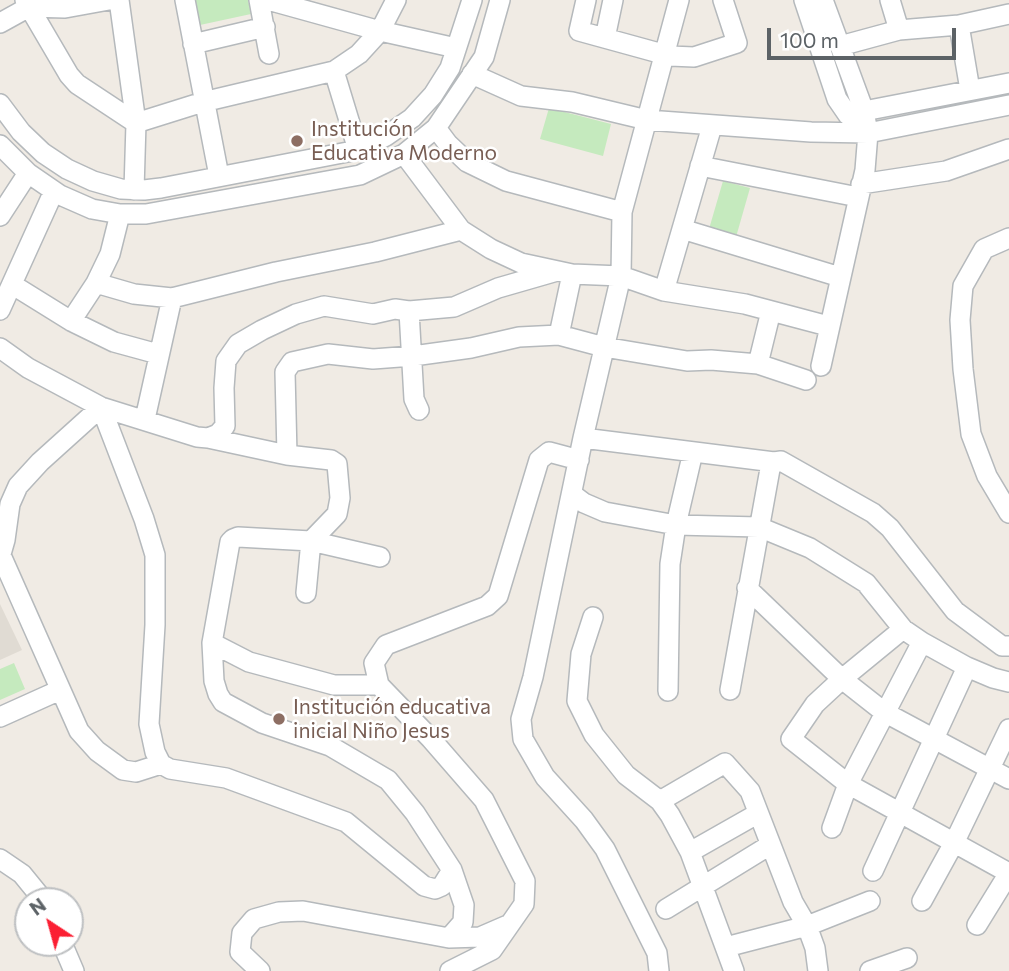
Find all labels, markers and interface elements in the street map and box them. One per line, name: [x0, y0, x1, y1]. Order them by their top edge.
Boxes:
scale bar: [771, 14, 960, 58]
text: 100 m: [780, 27, 839, 52]
place label: Institución Educativa Moderno: [311, 116, 497, 166]
marker: Institución Educativa Moderno: [289, 133, 305, 149]
place label: Institución educativa inicial Niño Jesus: [293, 694, 491, 744]
marker: Institución educativa inicial Niño Jesus: [271, 711, 287, 727]
north arrow: [14, 887, 84, 957]
text: N: [25, 893, 50, 920]

